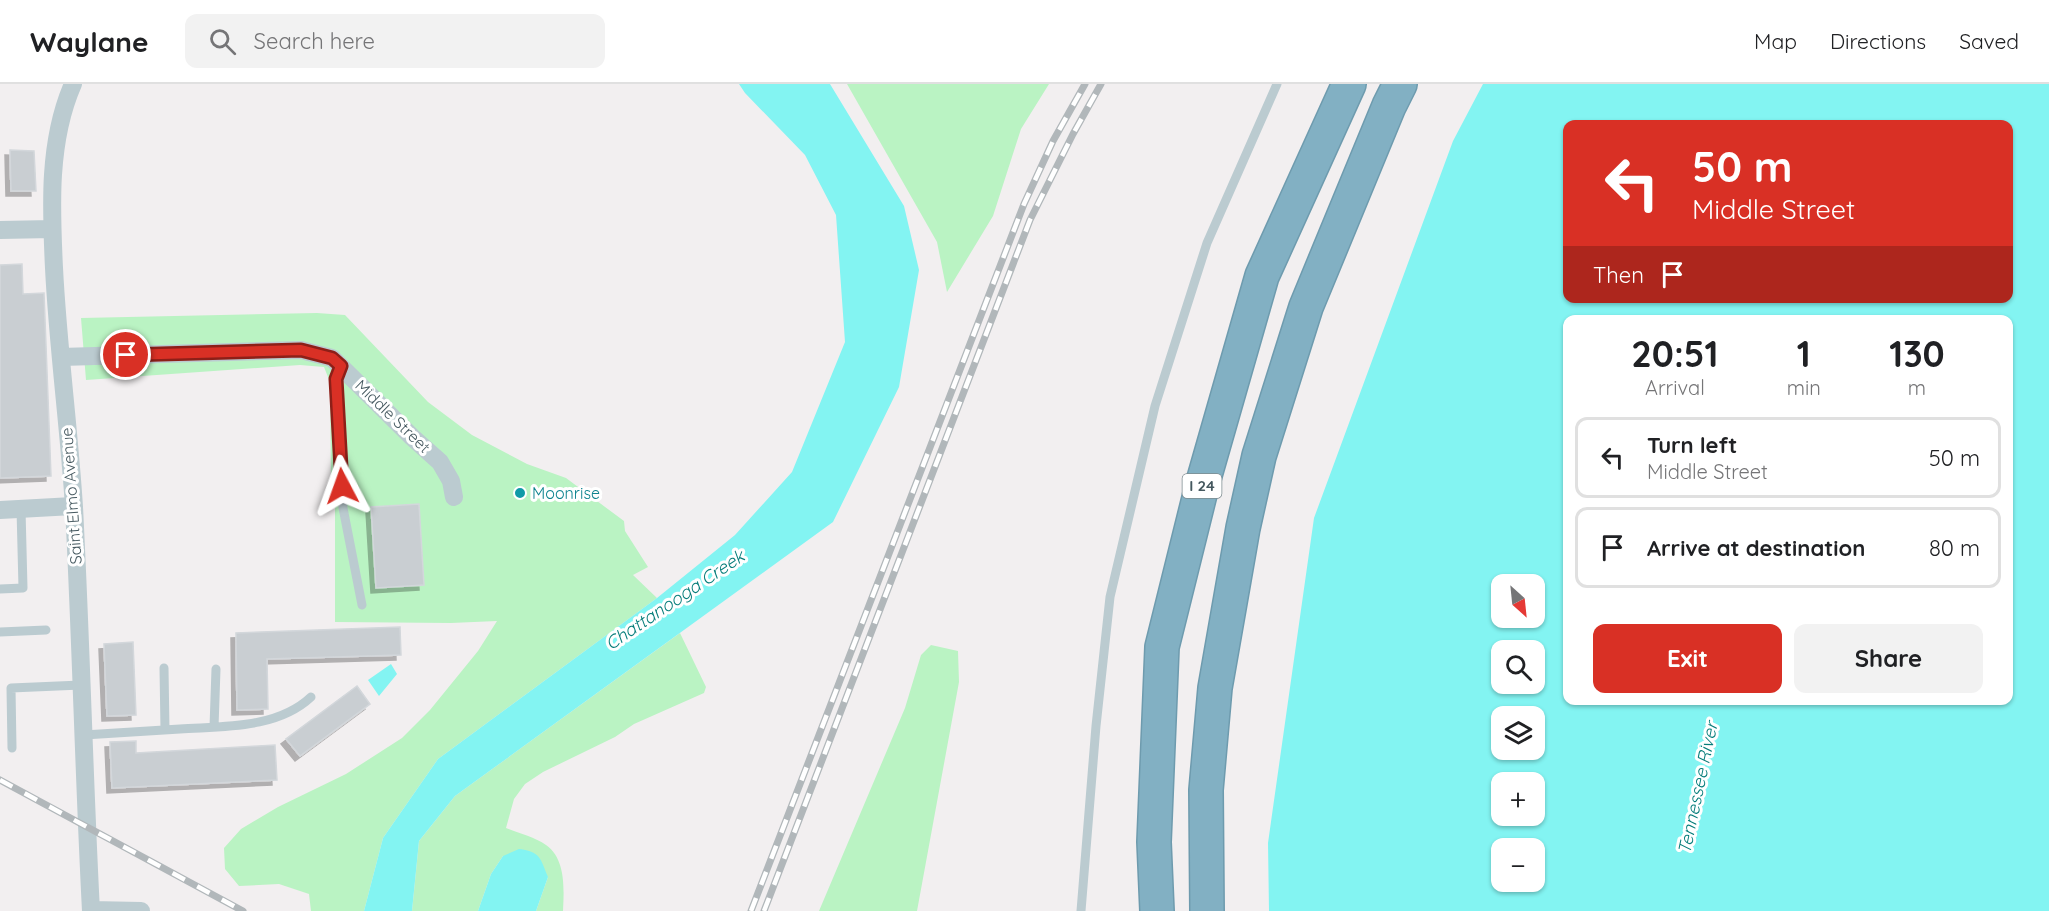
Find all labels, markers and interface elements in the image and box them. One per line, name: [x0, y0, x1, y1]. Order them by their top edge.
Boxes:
search box: [185, 14, 605, 68]
text: Waylane: [30, 24, 149, 59]
icon: search: [206, 25, 239, 58]
text: Search here: [254, 27, 375, 55]
text: Map: [1754, 28, 1797, 54]
text: Directions: [1830, 28, 1926, 54]
text: Saved: [1959, 28, 2019, 54]
text: 50 m: [1692, 140, 1792, 193]
icon: left: [1593, 144, 1671, 222]
text: Middle Street: [1692, 192, 1855, 226]
icon: arrive: [1656, 258, 1689, 291]
text: Then: [1593, 261, 1644, 289]
pin: [100, 329, 151, 380]
text: 20:51: [1631, 331, 1718, 376]
text: 1: [1797, 331, 1811, 376]
text: 130: [1889, 331, 1945, 376]
icon: arrive: [109, 338, 142, 371]
street label: Middle Street: [351, 375, 435, 457]
text: Arrival: [1645, 375, 1705, 400]
text: min: [1787, 375, 1821, 400]
text: m: [1908, 375, 1926, 400]
street label: Saint Elmo Avenue: [56, 427, 86, 565]
text: Turn left: [1647, 431, 1737, 459]
icon: left: [1596, 441, 1629, 474]
text: 50 m: [1929, 444, 1980, 472]
position arrow: [310, 454, 374, 518]
text: Middle Street: [1647, 459, 1768, 484]
road number: I 24: [1182, 474, 1222, 498]
place label: Moonrise: [532, 483, 600, 503]
marker: Moonrise: [513, 486, 527, 500]
icon: arrive: [1596, 531, 1629, 564]
text: Arrive at destination: [1647, 534, 1865, 562]
text: 80 m: [1929, 534, 1980, 562]
water label: Chattanooga Creek: [601, 544, 750, 655]
north arrow: [1491, 574, 1545, 628]
map controls: [1491, 574, 1545, 892]
button: Exit: [1593, 624, 1782, 693]
button: Share: [1794, 624, 1983, 693]
button: search: [1491, 640, 1545, 694]
button: layers: [1491, 706, 1545, 760]
water label: Tennessee River: [1672, 718, 1723, 856]
button: +: [1491, 772, 1545, 826]
button: −: [1491, 838, 1545, 892]

